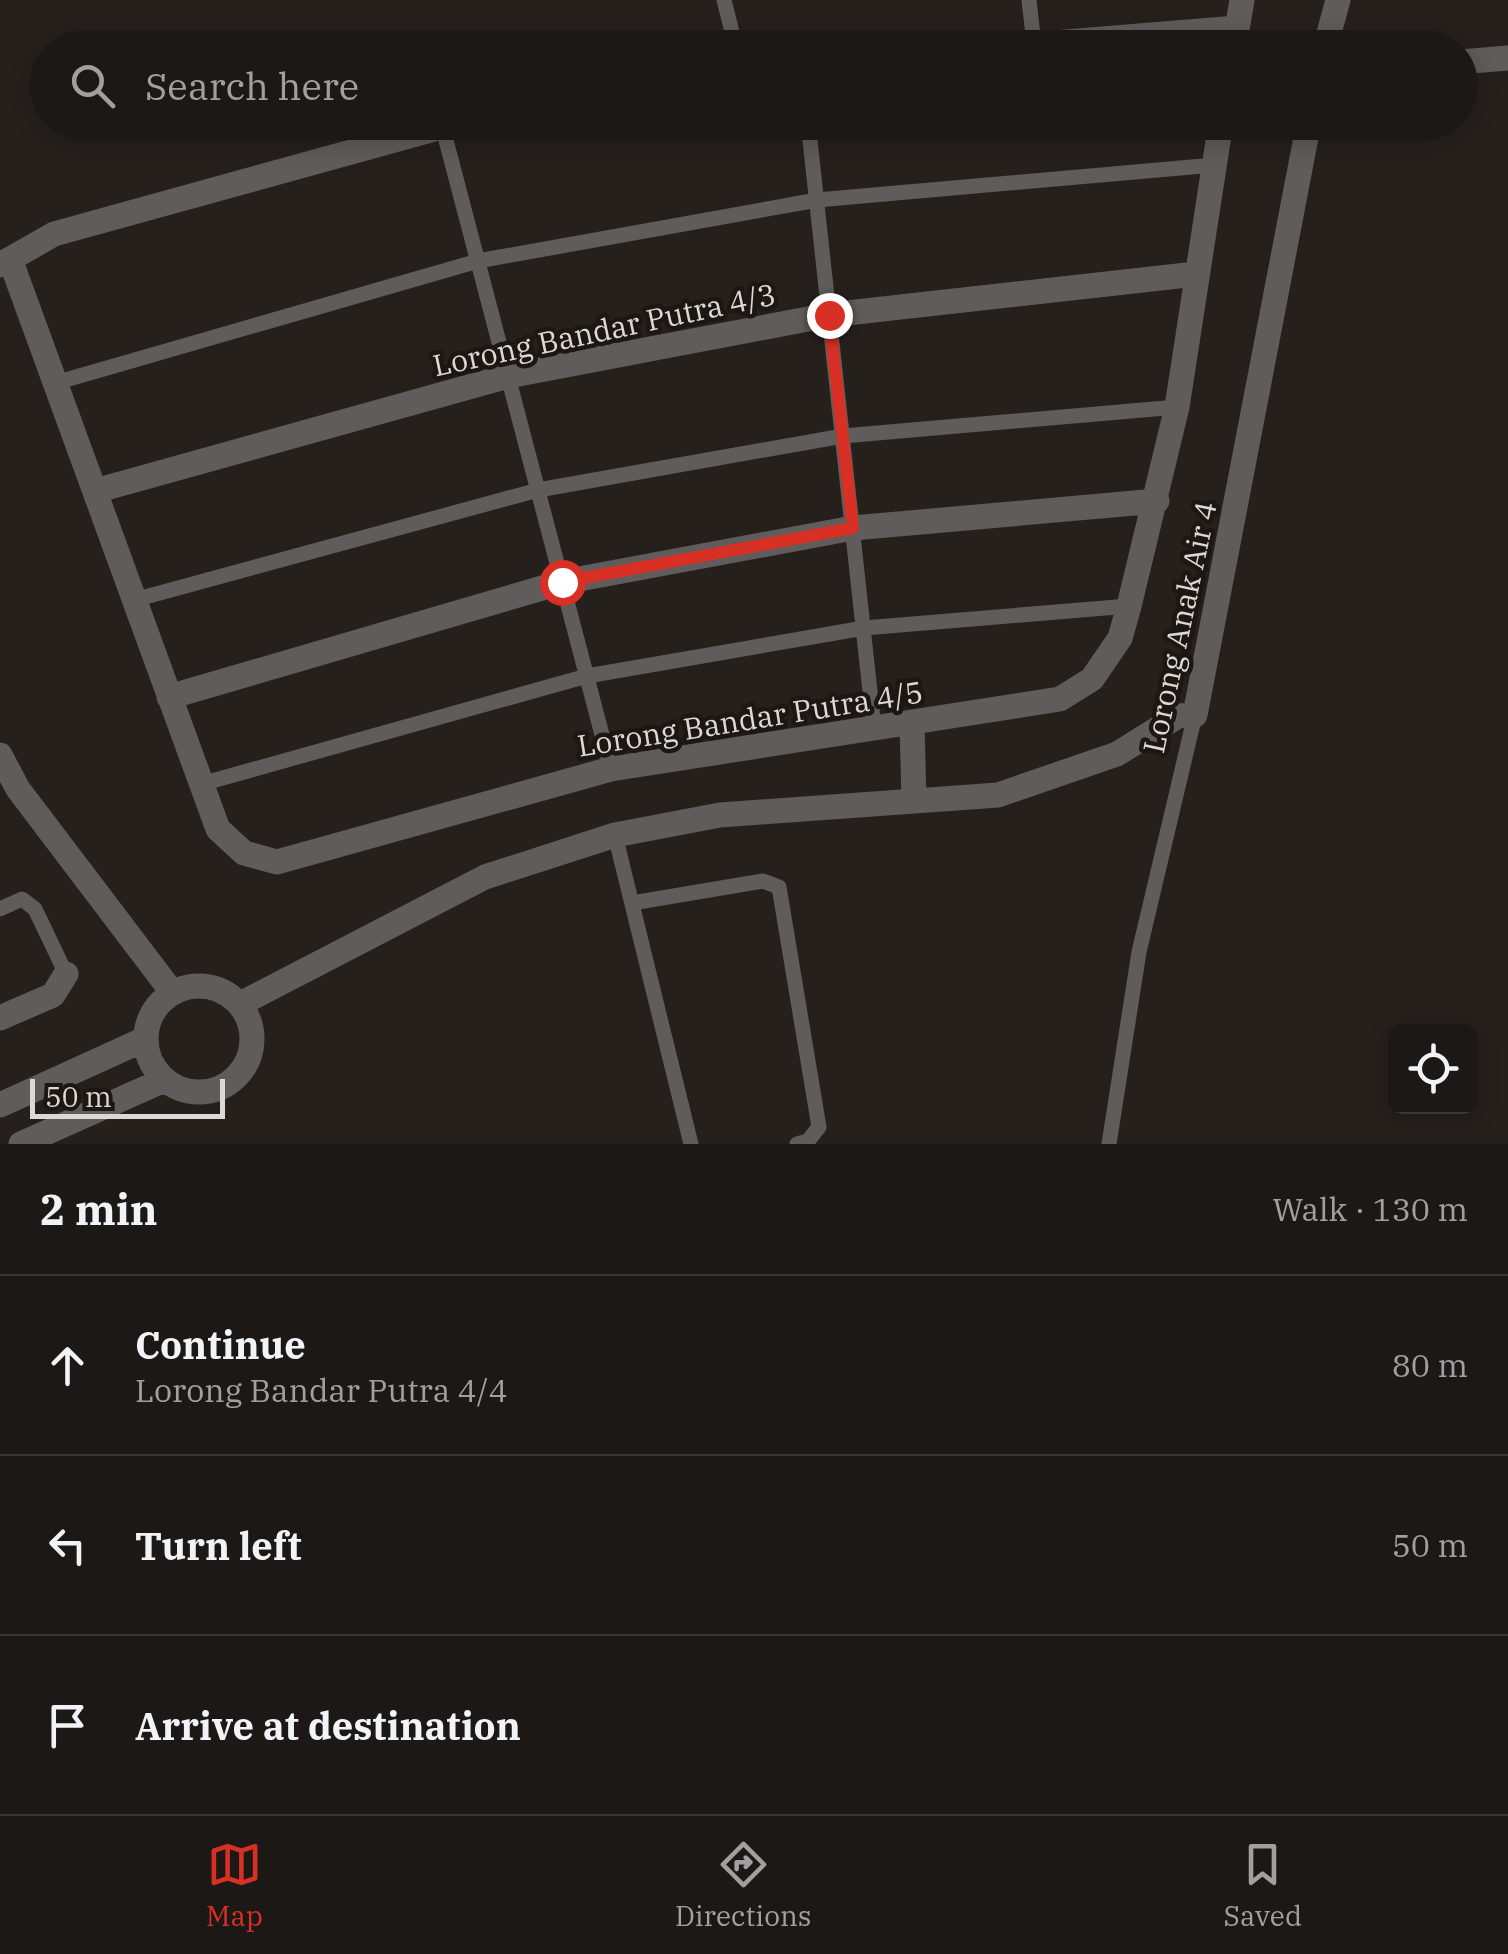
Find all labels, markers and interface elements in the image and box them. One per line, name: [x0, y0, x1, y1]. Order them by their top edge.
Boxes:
search box: [30, 30, 1478, 140]
icon: search: [65, 58, 120, 113]
text: Search here: [145, 61, 359, 110]
street label: Lorong Bandar Putra 4/3: [429, 274, 779, 384]
route end: [807, 293, 853, 339]
street label: Lorong Anak Air 4: [1133, 498, 1225, 756]
route start: [540, 560, 586, 606]
street label: Lorong Bandar Putra 4/5: [574, 671, 926, 765]
map controls: [1388, 1024, 1478, 1114]
button: locate: [1388, 1024, 1478, 1114]
scale bar: [30, 1074, 225, 1118]
text: 50 m: [45, 1078, 112, 1115]
text: 2 min: [40, 1182, 158, 1237]
text: Walk · 130 m: [1272, 1188, 1468, 1230]
text: Continue: [135, 1320, 306, 1369]
icon: ahead: [40, 1338, 95, 1393]
text: 80 m: [1392, 1344, 1468, 1386]
text: Lorong Bandar Putra 4/4: [135, 1369, 508, 1411]
icon: left: [40, 1518, 95, 1573]
text: Turn left: [135, 1521, 302, 1570]
text: 50 m: [1392, 1524, 1468, 1566]
icon: arrive: [40, 1698, 95, 1753]
text: Arrive at destination: [135, 1701, 521, 1750]
tab: Map: [206, 1837, 263, 1934]
tab: Directions: [675, 1837, 812, 1934]
tab: Saved: [1224, 1837, 1302, 1934]

